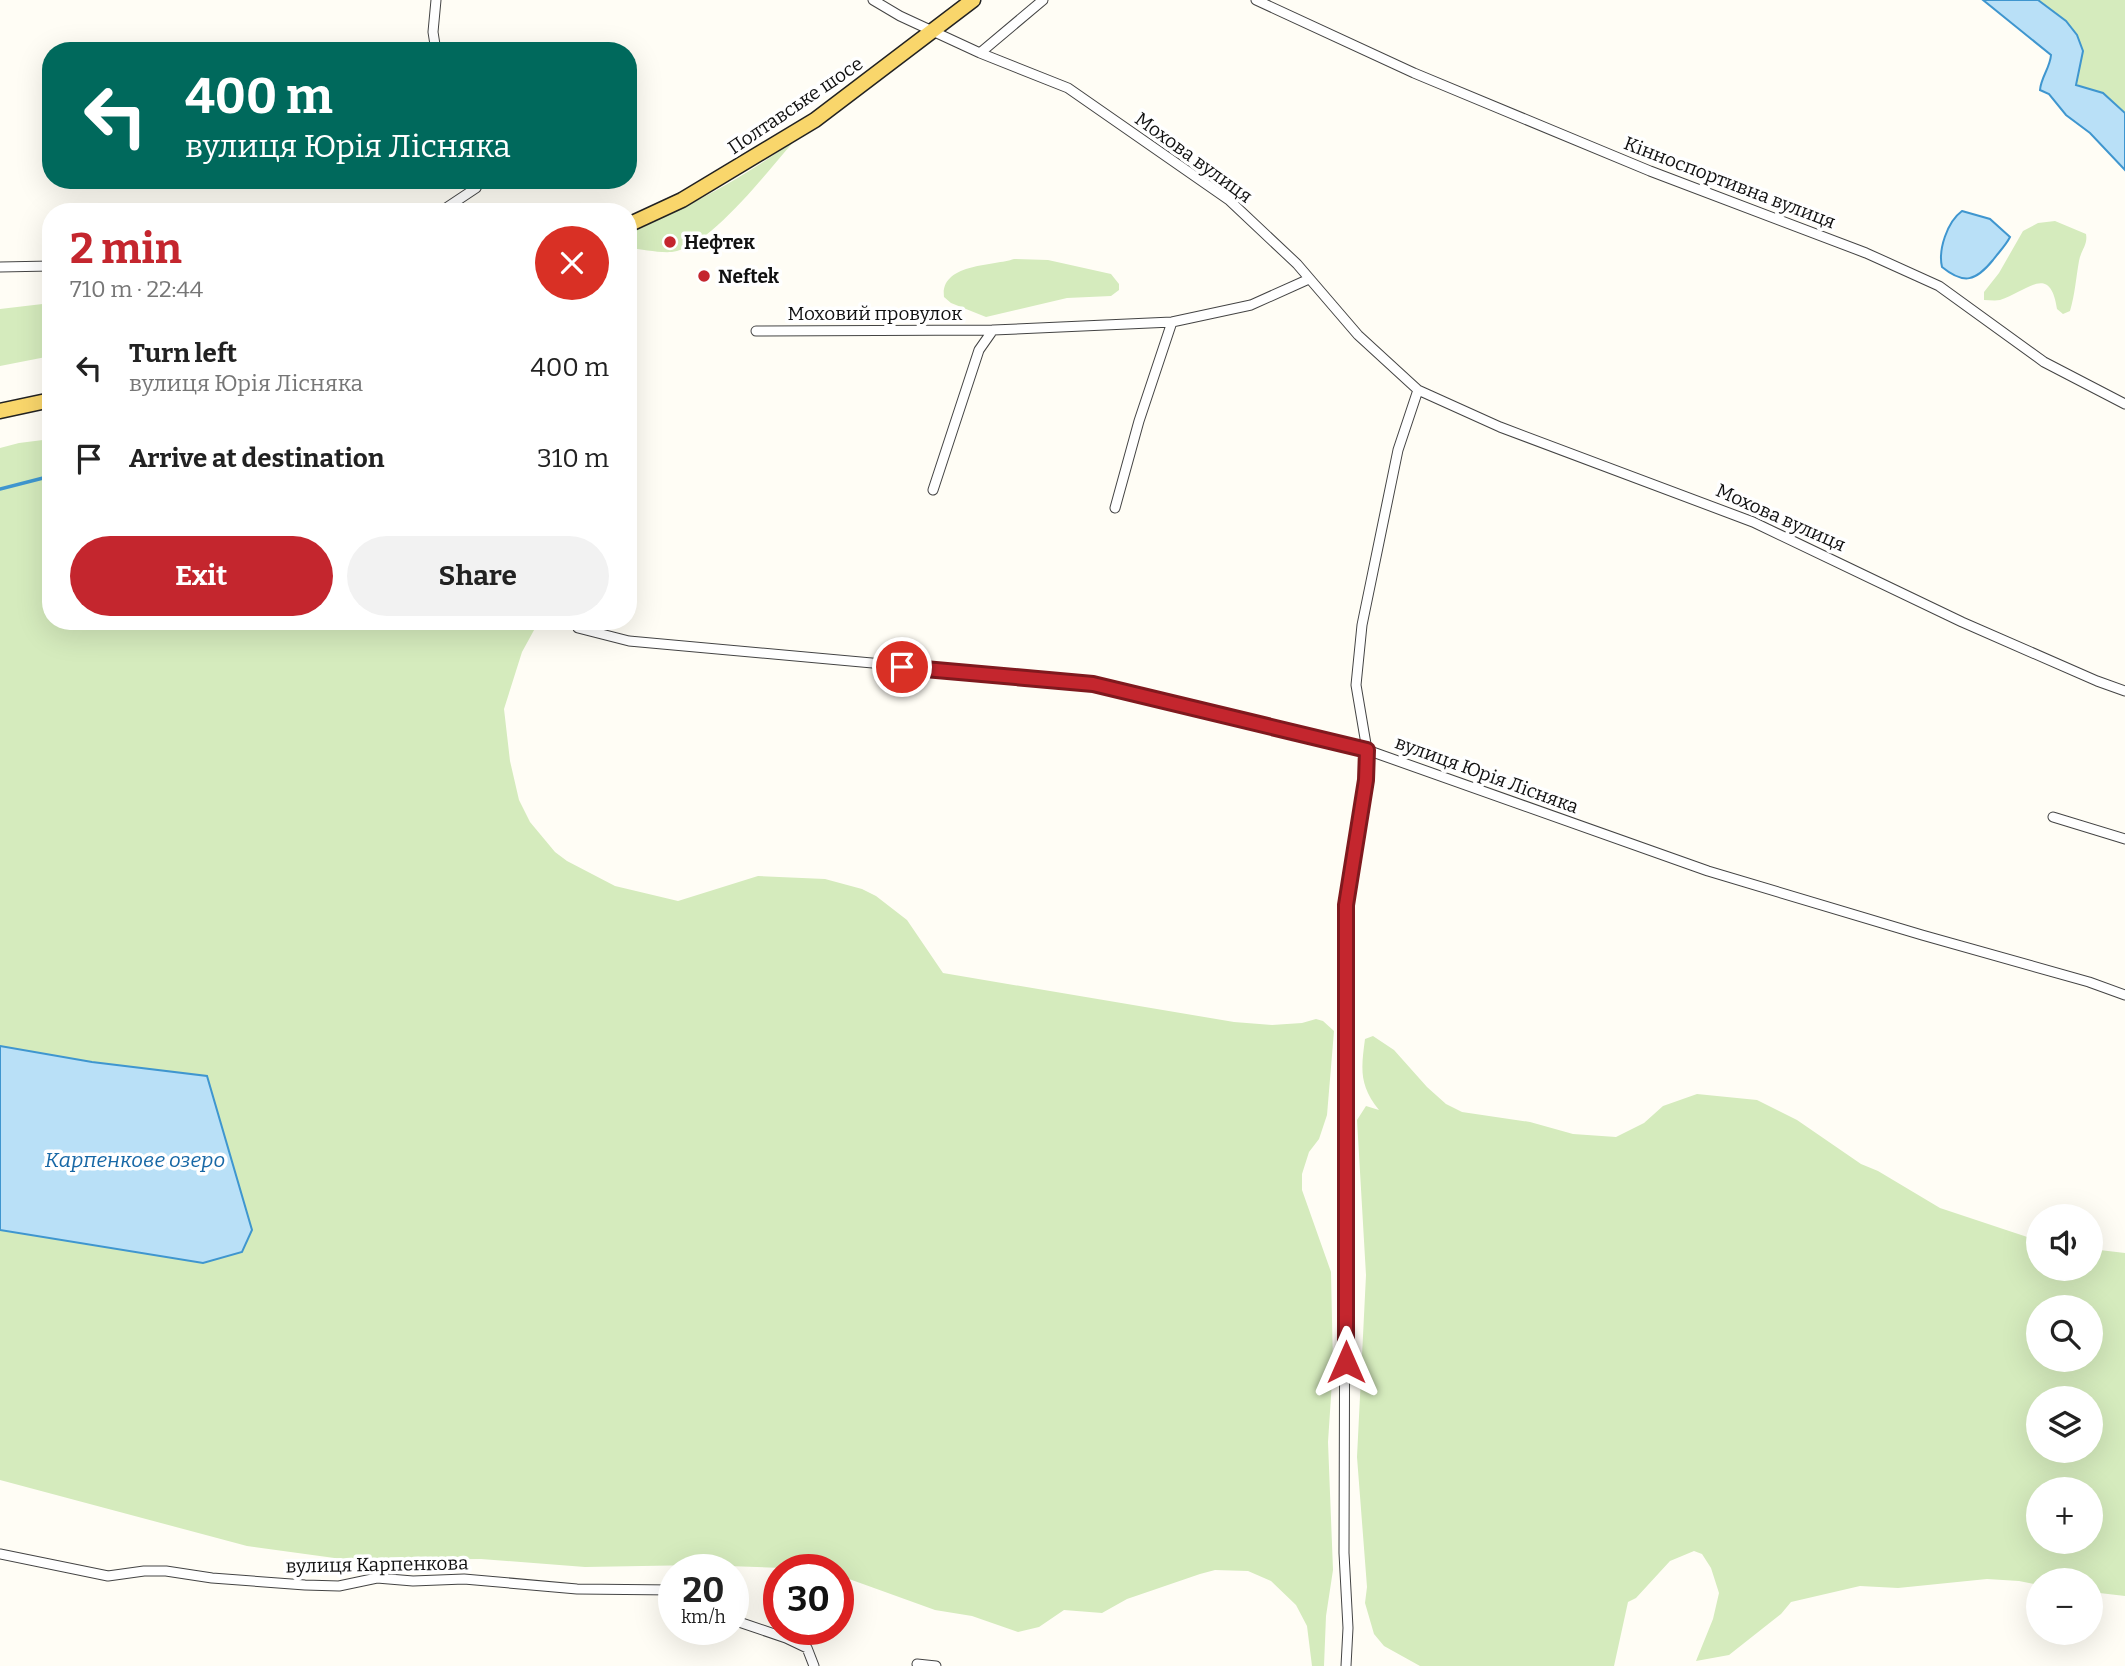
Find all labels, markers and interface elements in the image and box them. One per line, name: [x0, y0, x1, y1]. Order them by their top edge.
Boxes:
street label: Полтавське шосе: [723, 52, 867, 159]
text: 400 m: [185, 67, 333, 126]
icon: left: [70, 70, 161, 161]
street label: Мохова вулиця: [1131, 107, 1257, 208]
text: вулиця Юрія Лісняка: [185, 127, 511, 165]
street label: Кінноспортивна вулиця: [1621, 131, 1839, 233]
text: 2 min: [70, 224, 182, 274]
button: close: [535, 226, 609, 300]
place label: Нефтек: [684, 231, 755, 254]
marker: Нефтек: [662, 234, 678, 250]
place label: Neftek: [718, 265, 780, 288]
marker: Neftek: [696, 268, 712, 284]
text: 710 m · 22:44: [70, 275, 203, 303]
street label: Моховий провулок: [788, 302, 963, 325]
text: Turn left: [129, 338, 237, 369]
icon: left: [70, 349, 108, 387]
text: 400 m: [530, 352, 609, 383]
text: вулиця Юрія Лісняка: [129, 369, 363, 397]
icon: arrive: [70, 440, 108, 478]
text: Arrive at destination: [129, 443, 384, 474]
text: 310 m: [537, 443, 609, 474]
street label: Мохова вулиця: [1712, 479, 1849, 556]
button: Exit: [70, 536, 333, 616]
button: Share: [347, 536, 609, 616]
pin: [872, 637, 932, 697]
icon: arrive: [883, 648, 921, 686]
street label: вулиця Юрія Лісняка: [1392, 731, 1582, 819]
water label: Карпенкове озеро: [45, 1147, 225, 1173]
map controls: [2026, 1204, 2103, 1645]
button: sound: [2026, 1204, 2103, 1281]
button: search: [2026, 1295, 2103, 1372]
position arrow: [1309, 1325, 1383, 1399]
button: layers: [2026, 1386, 2103, 1463]
button: +: [2026, 1477, 2103, 1554]
street label: вулиця Карпенкова: [285, 1551, 469, 1578]
speed limit sign: 30: [763, 1554, 854, 1645]
button: −: [2026, 1568, 2103, 1645]
text: 20: [683, 1569, 724, 1611]
text: km/h: [681, 1606, 726, 1628]

